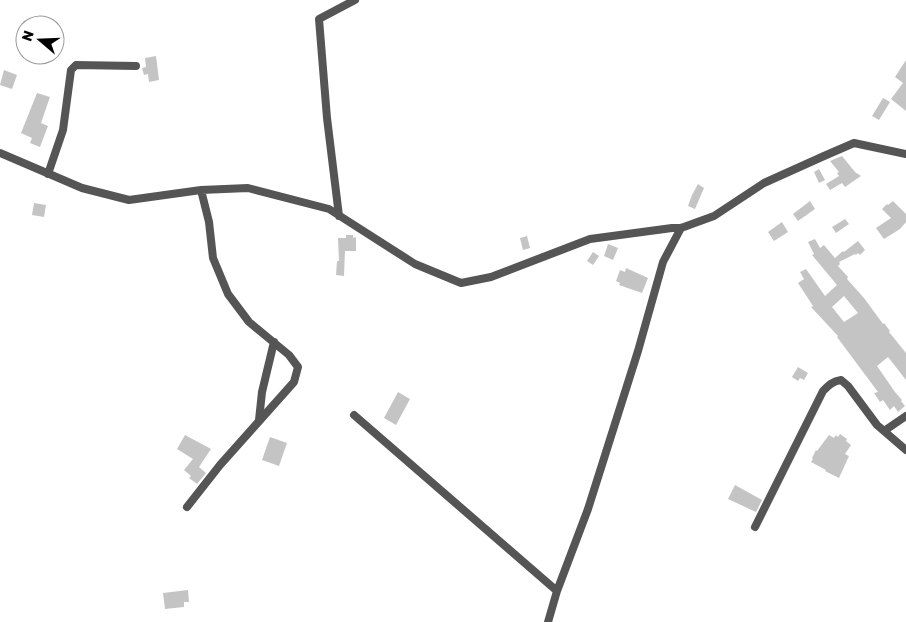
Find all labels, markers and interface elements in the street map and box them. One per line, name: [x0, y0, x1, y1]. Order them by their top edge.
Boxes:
north arrow: [15, 15, 65, 65]
text: N: [19, 28, 38, 43]

